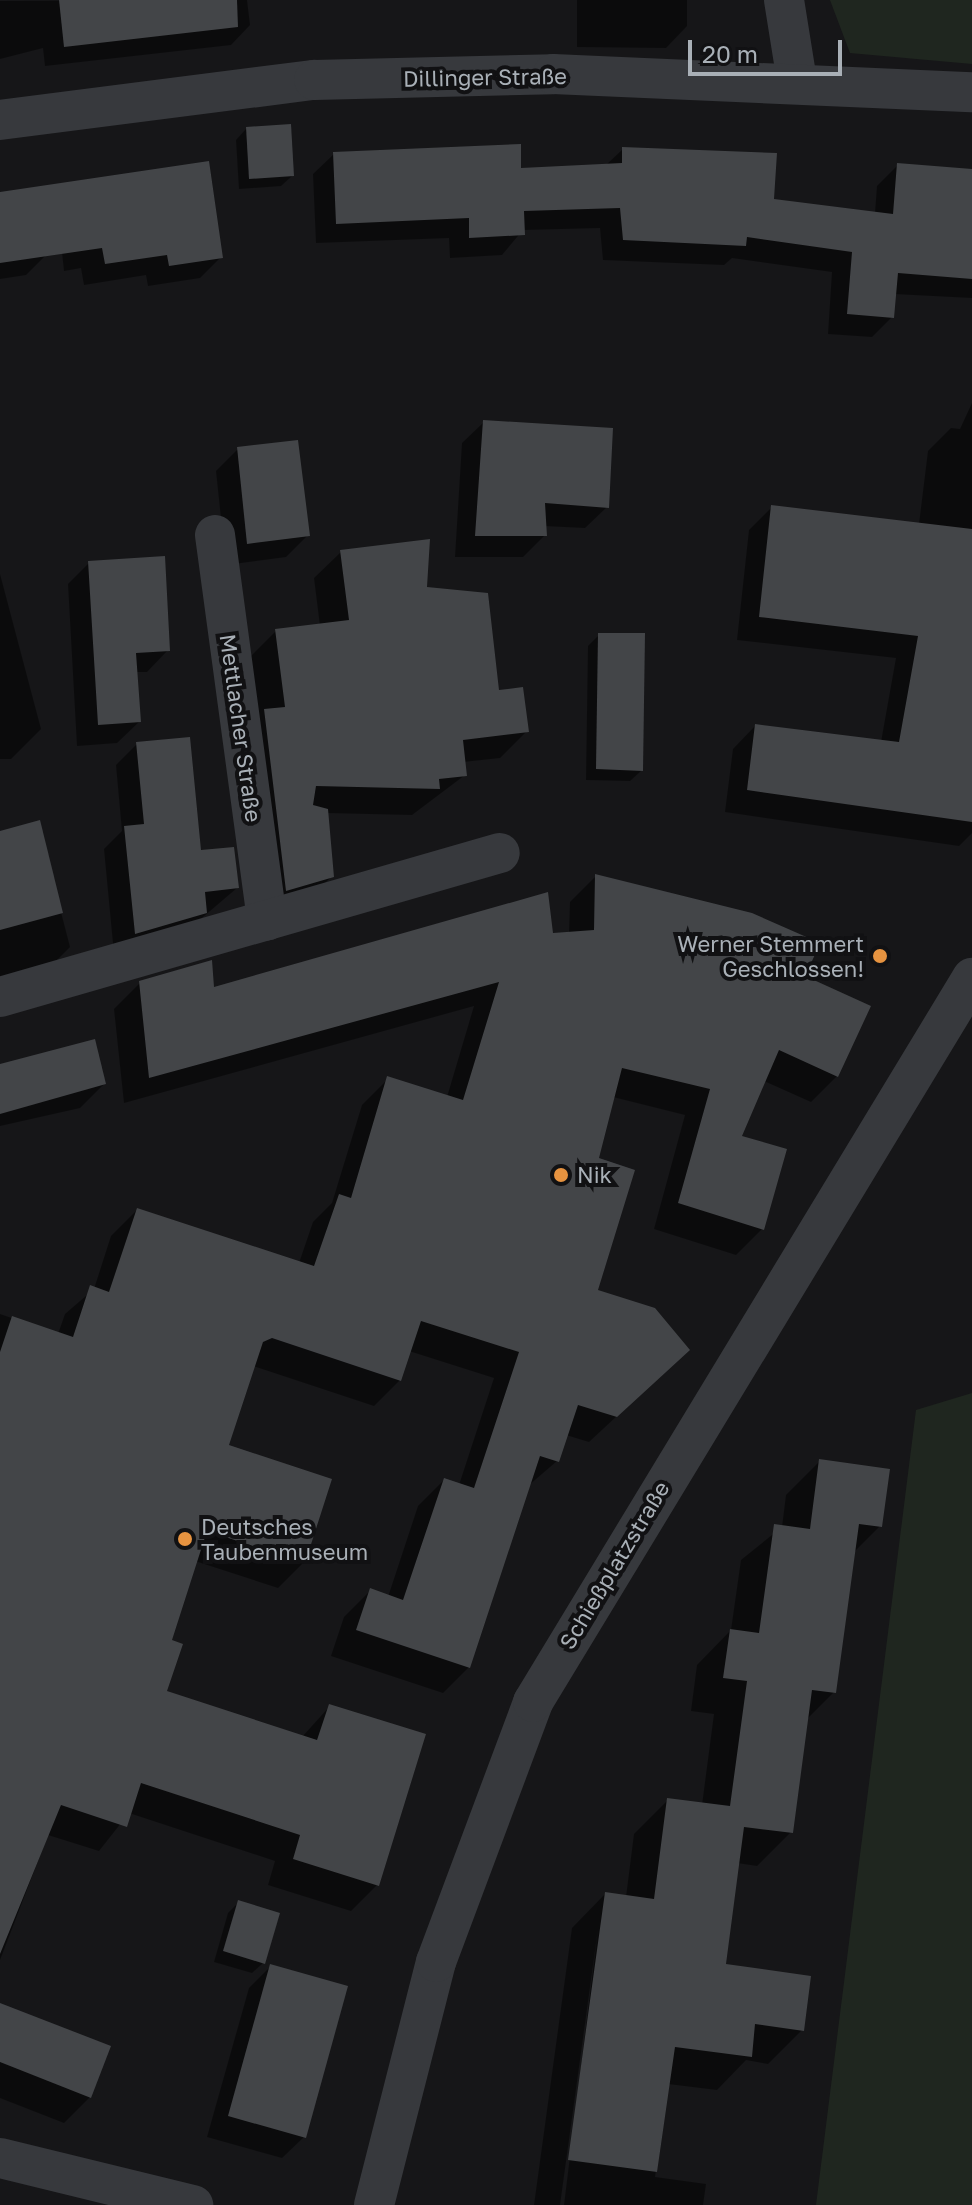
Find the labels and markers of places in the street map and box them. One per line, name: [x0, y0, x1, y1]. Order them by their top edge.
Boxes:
place label: Werner Stemmert Geschlossen!: [677, 930, 864, 982]
marker: Werner Stemmert Geschlossen!: [871, 947, 889, 965]
place label: Nik: [577, 1162, 612, 1188]
marker: Nik: [552, 1166, 570, 1184]
place label: Deutsches Taubenmuseum: [201, 1513, 368, 1564]
marker: Deutsches Taubenmuseum: [176, 1530, 194, 1548]

